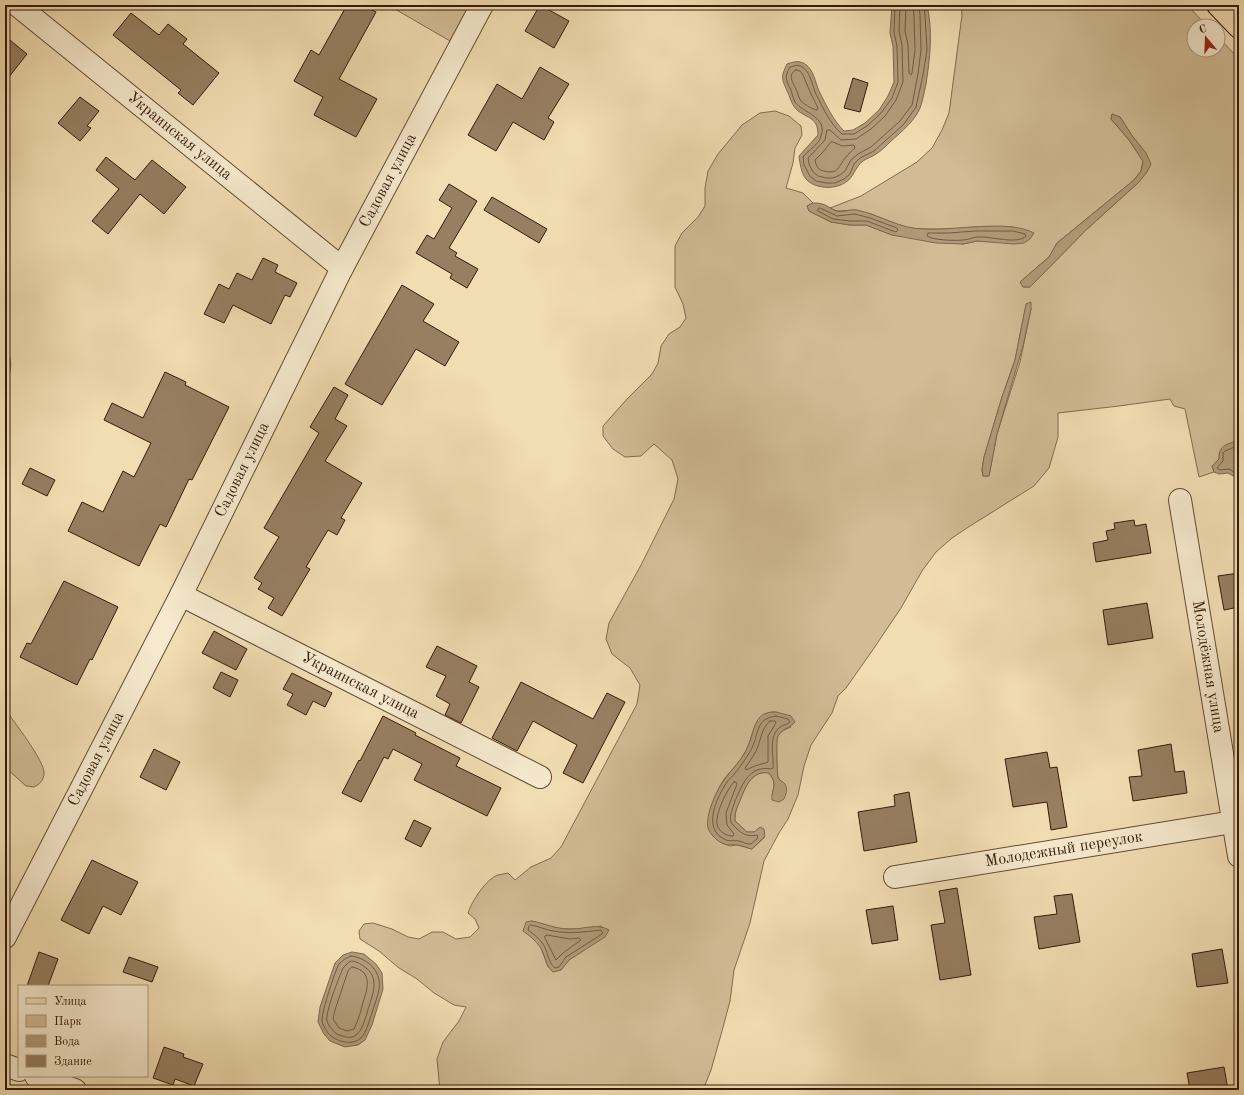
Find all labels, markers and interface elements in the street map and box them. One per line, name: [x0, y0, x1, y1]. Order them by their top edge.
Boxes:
north arrow: [1186, 18, 1226, 58]
text: С: [1198, 24, 1208, 36]
street label: Украинская улица: [124, 90, 235, 183]
street label: Садовая улица: [357, 131, 420, 230]
street label: Садовая улица: [212, 420, 273, 520]
street label: Молодёжная улица: [1189, 599, 1227, 734]
street label: Украинская улица: [299, 650, 422, 722]
street label: Садовая улица: [66, 709, 127, 809]
street label: Молодежный переулок: [984, 829, 1144, 870]
legend: [18, 985, 148, 1077]
text: Улица: [54, 996, 87, 1008]
text: Парк: [54, 1016, 82, 1028]
text: Вода: [54, 1036, 80, 1048]
text: Здание: [54, 1056, 92, 1068]

